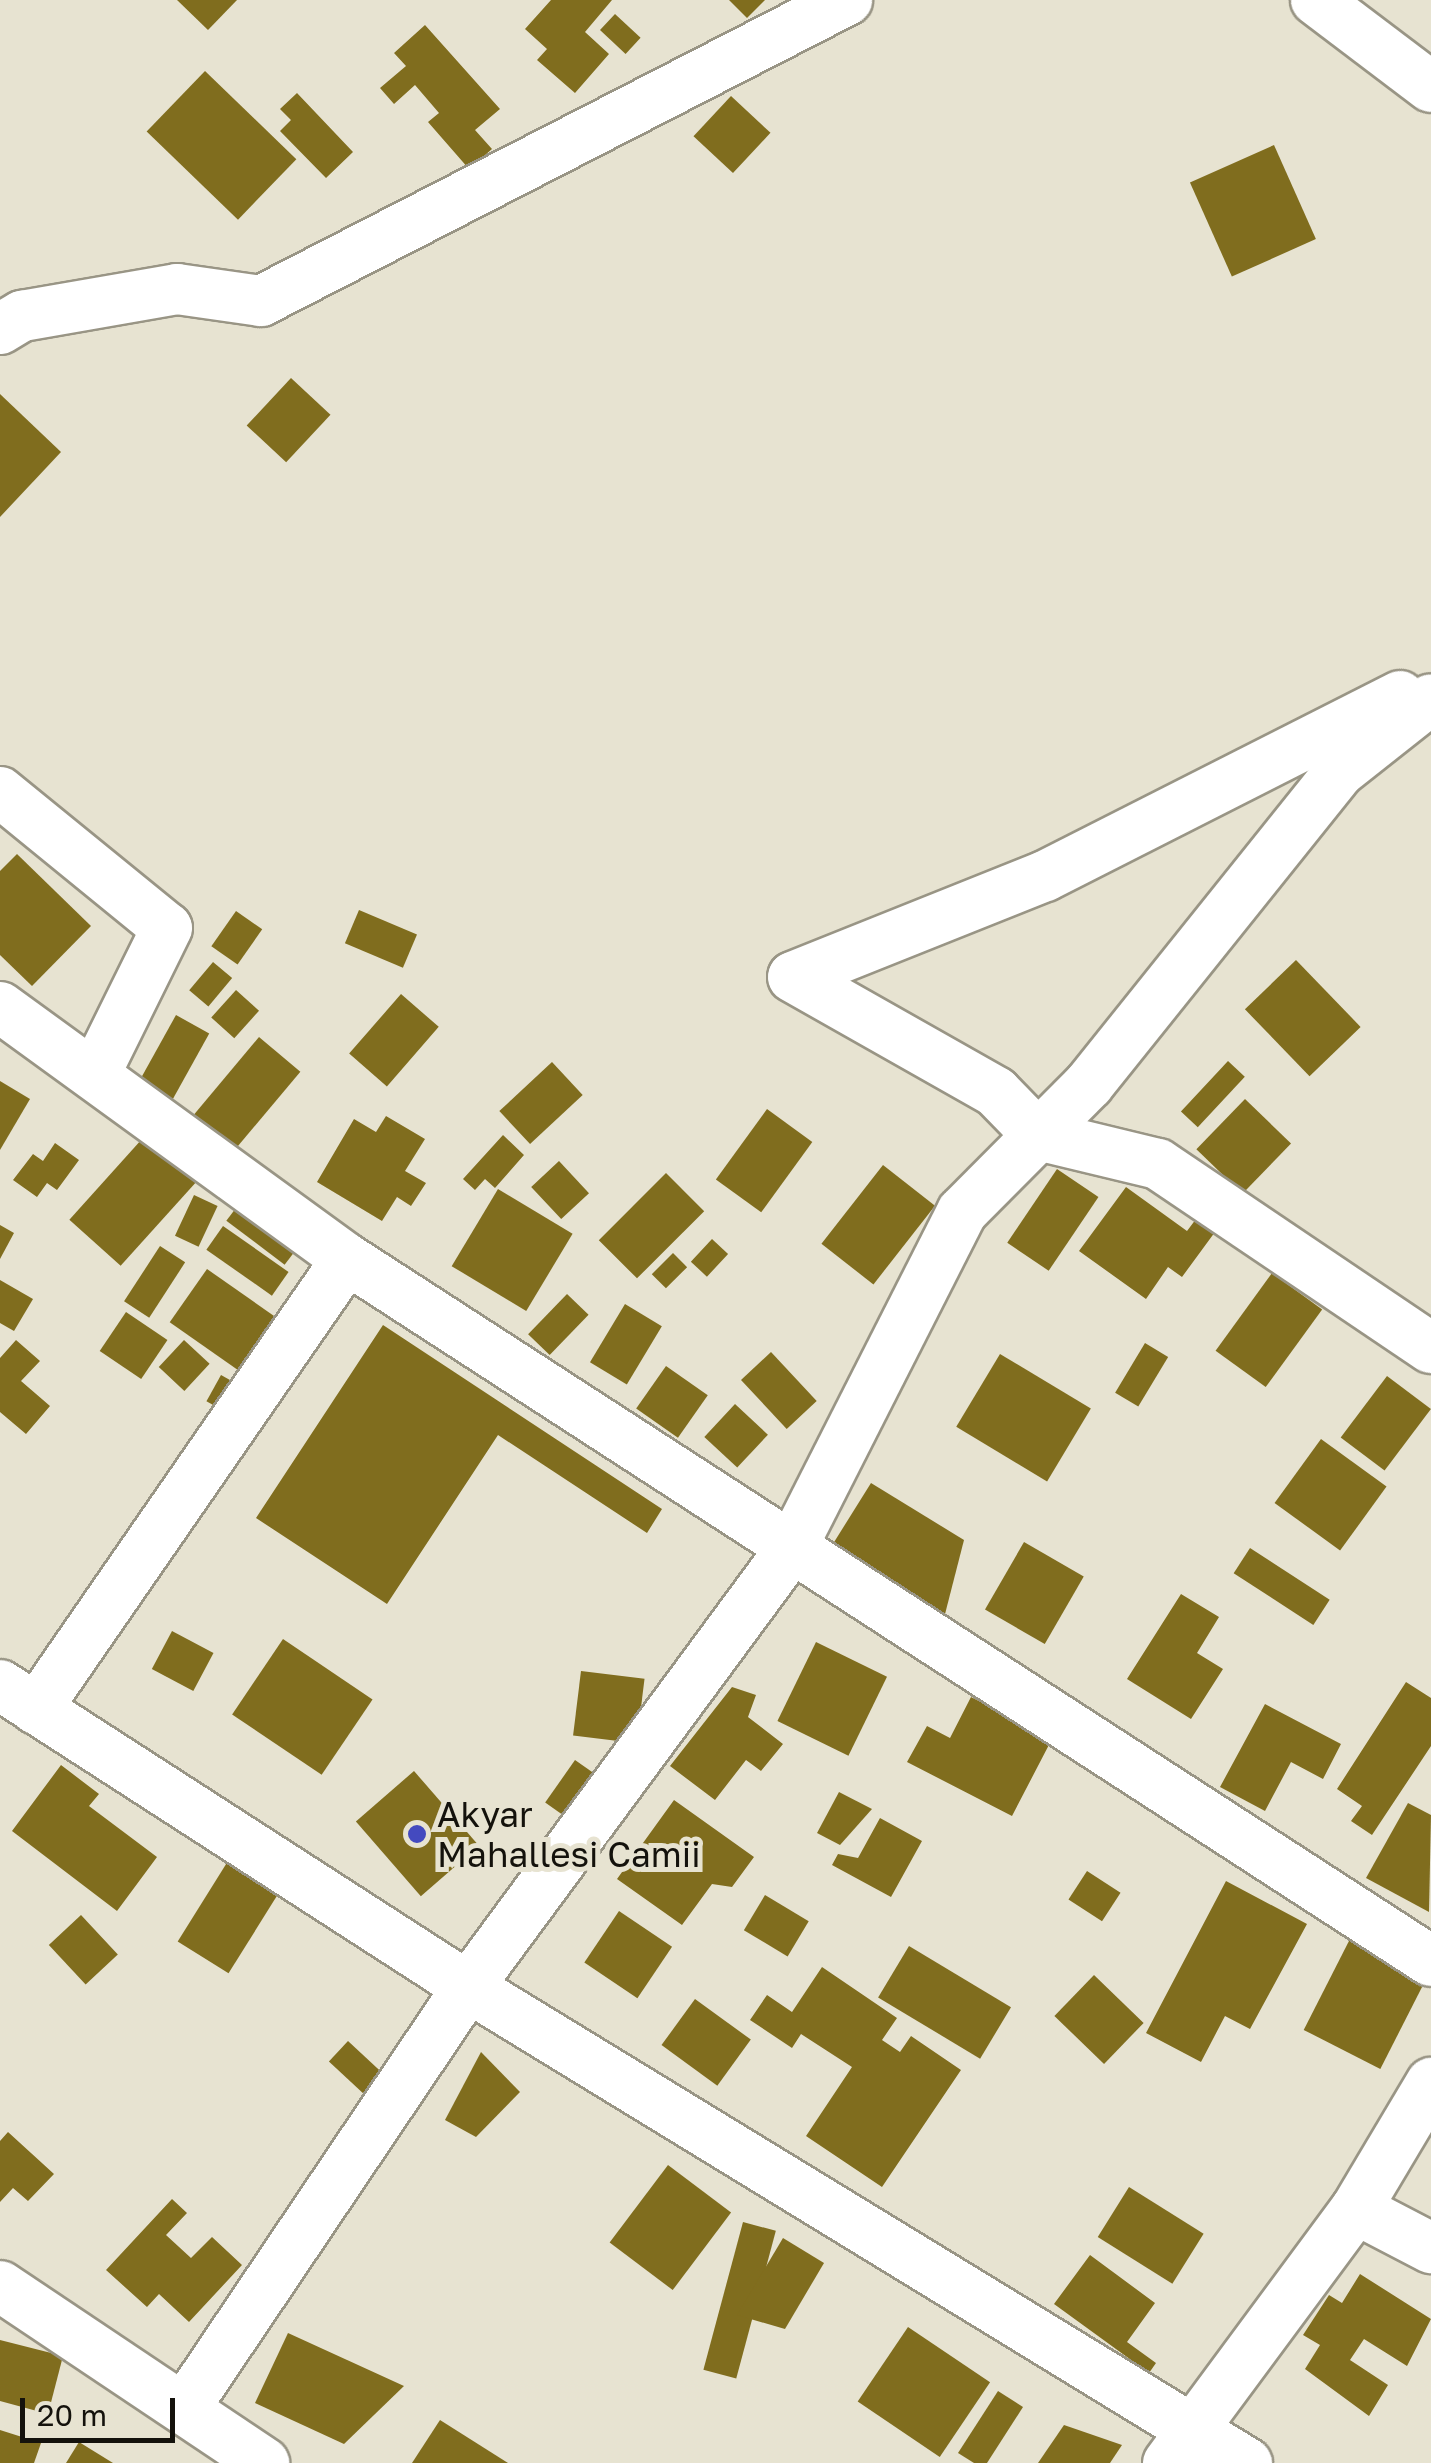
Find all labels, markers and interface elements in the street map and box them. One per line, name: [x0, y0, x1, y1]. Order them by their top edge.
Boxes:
place label: Akyar Mahallesi Camii: [437, 1793, 701, 1875]
marker: Akyar Mahallesi Camii: [406, 1823, 428, 1845]
scale bar: [25, 2378, 180, 2440]
text: 20 m: [37, 2397, 107, 2433]

